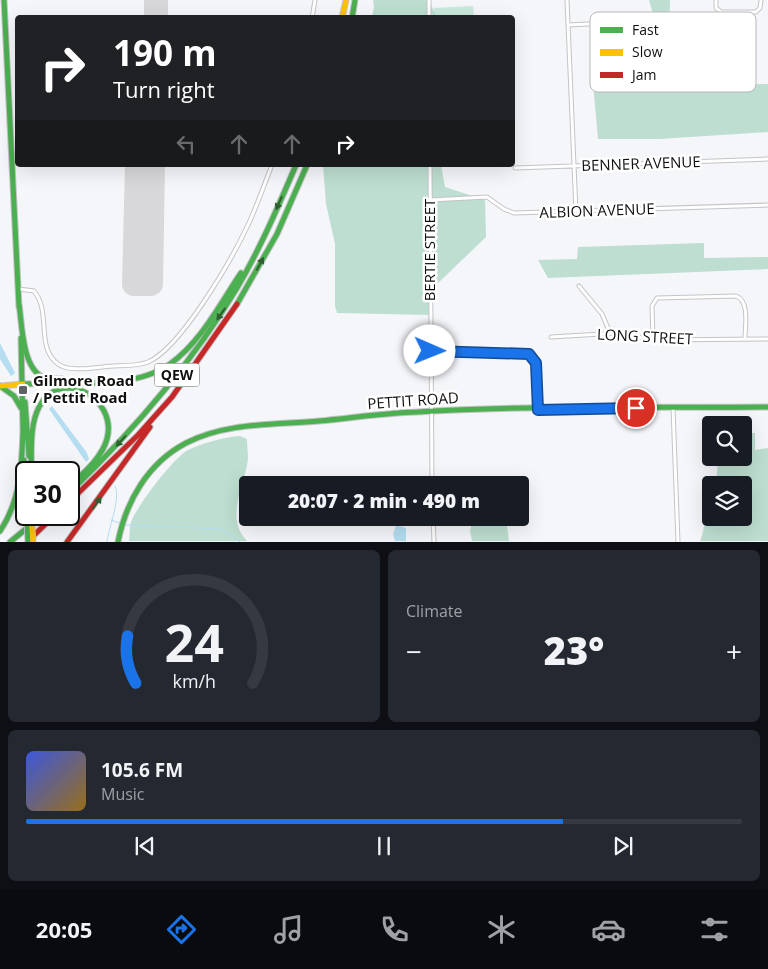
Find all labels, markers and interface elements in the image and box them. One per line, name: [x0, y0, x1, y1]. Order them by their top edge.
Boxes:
legend: [590, 12, 756, 92]
text: Fast: [632, 20, 659, 39]
text: 190 m: [113, 29, 217, 76]
icon: right: [30, 35, 95, 100]
text: Slow: [632, 42, 663, 61]
text: Jam: [630, 65, 657, 84]
text: Turn right: [113, 74, 215, 104]
icon: left: [172, 130, 200, 158]
icon: ahead: [225, 130, 253, 158]
icon: ahead: [278, 130, 306, 158]
icon: right: [331, 130, 359, 158]
street label: BENNER AVENUE: [581, 151, 701, 175]
one-way arrow: [275, 196, 283, 210]
street label: BERTIE STREET: [419, 198, 439, 301]
street label: ALBION AVENUE: [539, 198, 655, 222]
one-way arrow: [256, 257, 264, 271]
one-way arrow: [216, 307, 226, 320]
street label: LONG STREET: [596, 323, 694, 349]
position arrow: [403, 324, 455, 376]
road number: QEW: [154, 364, 200, 386]
place label: Gilmore Road / Pettit Road: [33, 370, 134, 407]
marker: Gilmore Road / Pettit Road: [17, 384, 29, 396]
street label: PETTIT ROAD: [367, 387, 459, 413]
pin: [615, 387, 657, 429]
icon: arrive: [622, 394, 650, 422]
map controls: [702, 416, 752, 526]
button: search: [702, 416, 752, 466]
one-way arrow: [115, 435, 127, 447]
speed limit sign: 30: [15, 461, 80, 526]
button: layers: [702, 476, 752, 526]
text: 20:07 · 2 min · 490 m: [288, 488, 480, 514]
one-way arrow: [92, 496, 102, 509]
text: Climate: [406, 600, 463, 622]
text: 24: [164, 606, 224, 677]
text: 23°: [544, 624, 604, 676]
text: −: [406, 632, 422, 670]
text: +: [726, 632, 742, 670]
text: km/h: [172, 669, 216, 693]
text: 105.6 FM: [101, 757, 183, 783]
text: Music: [101, 783, 145, 805]
icon: previous: [131, 832, 159, 860]
icon: pause: [370, 832, 398, 860]
icon: next: [609, 832, 637, 860]
icon: directions: [164, 912, 199, 947]
icon: music: [271, 912, 306, 947]
icon: phone: [377, 912, 412, 947]
icon: climate: [484, 912, 519, 947]
icon: car: [591, 912, 626, 947]
icon: filters: [697, 912, 732, 947]
text: 20:05: [36, 914, 92, 944]

